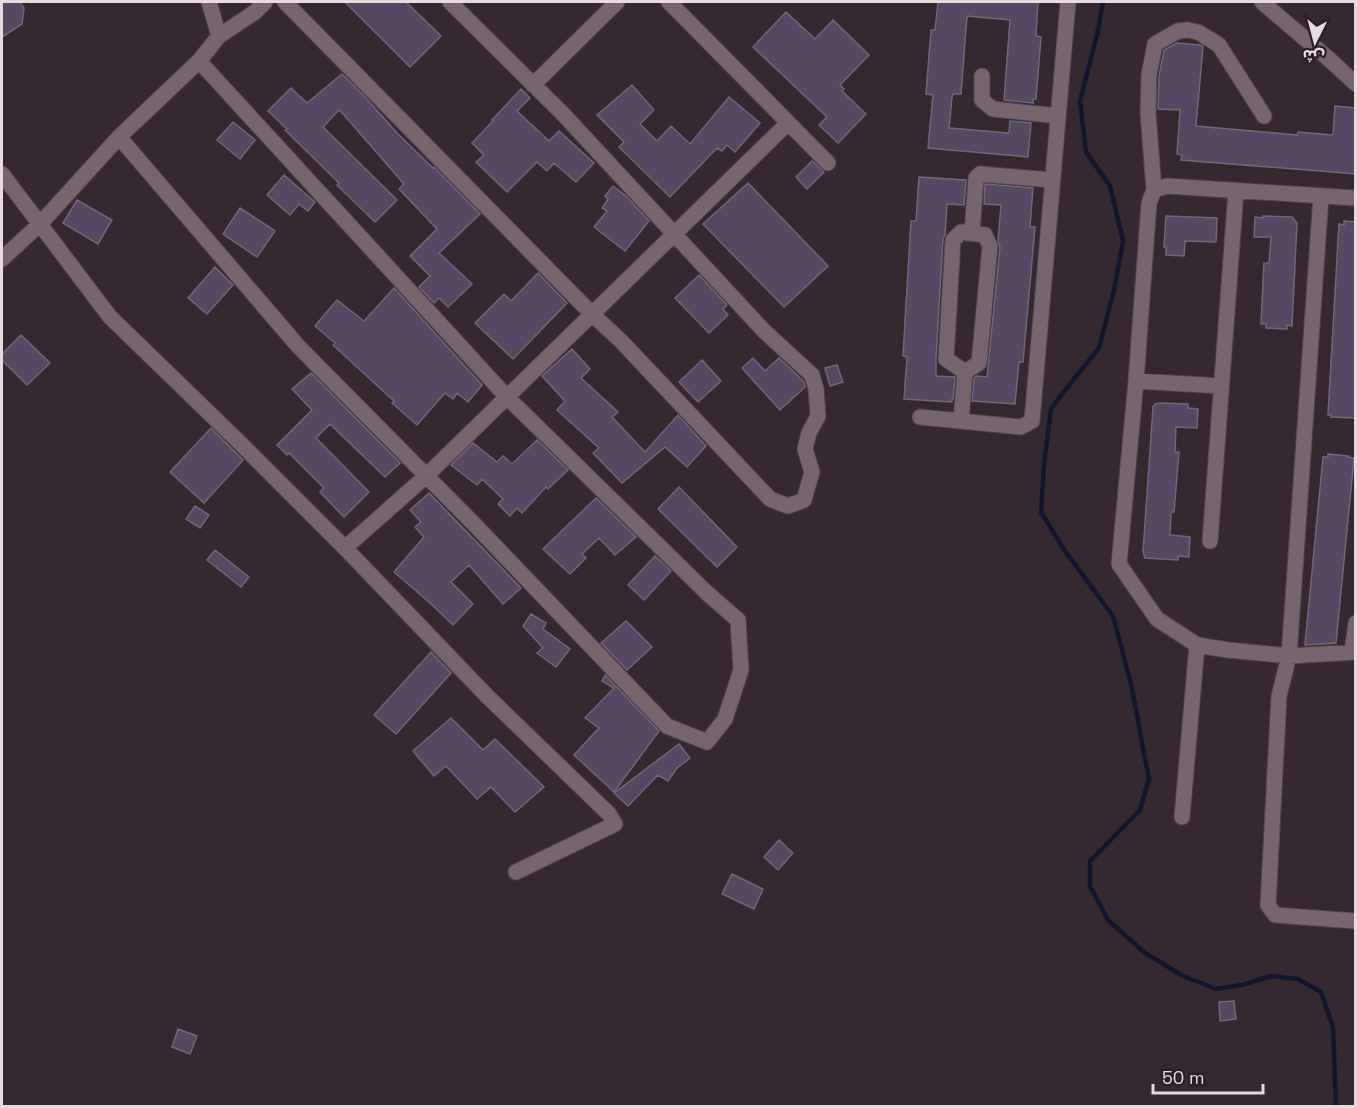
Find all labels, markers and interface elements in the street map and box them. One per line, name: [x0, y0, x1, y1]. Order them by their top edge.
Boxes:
north arrow: [1285, 12, 1345, 72]
text: ش: [1301, 45, 1325, 68]
scale bar: [1153, 1057, 1262, 1095]
text: 50 m: [1162, 1066, 1204, 1089]

